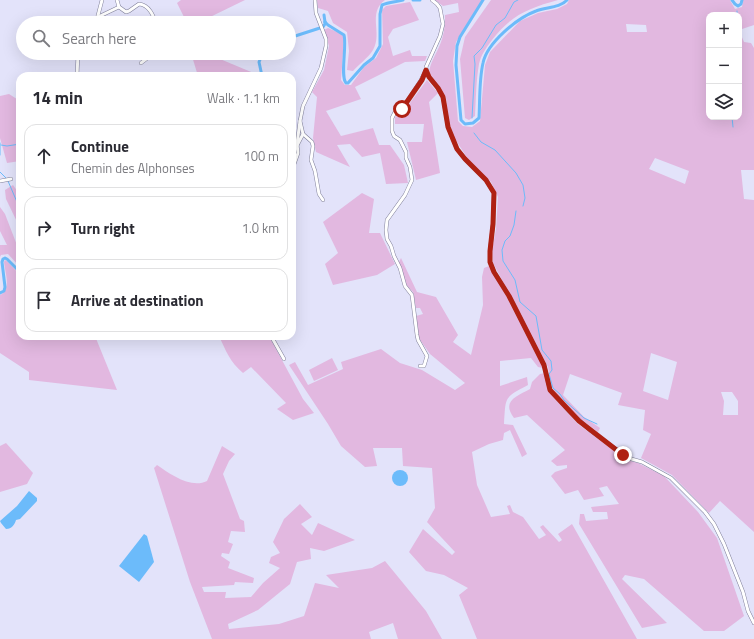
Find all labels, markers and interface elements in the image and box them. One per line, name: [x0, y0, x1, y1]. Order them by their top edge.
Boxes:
map controls: [706, 12, 742, 120]
button: +: [706, 12, 742, 48]
search box: [16, 16, 296, 60]
icon: search: [30, 27, 52, 49]
text: Search here: [62, 27, 136, 50]
button: −: [706, 48, 742, 84]
button: layers: [706, 84, 742, 120]
text: 14 min: [32, 85, 83, 111]
text: Walk · 1.1 km: [207, 88, 280, 108]
route start: [393, 100, 411, 118]
text: Continue: [71, 135, 129, 158]
icon: ahead: [33, 145, 55, 167]
text: 100 m: [243, 146, 279, 166]
text: Chemin des Alphonses: [71, 158, 195, 178]
icon: right: [33, 217, 55, 239]
text: Turn right: [71, 217, 135, 240]
text: 1.0 km: [242, 218, 279, 238]
icon: arrive: [33, 289, 55, 311]
text: Arrive at destination: [71, 289, 204, 312]
route end: [614, 446, 632, 464]

